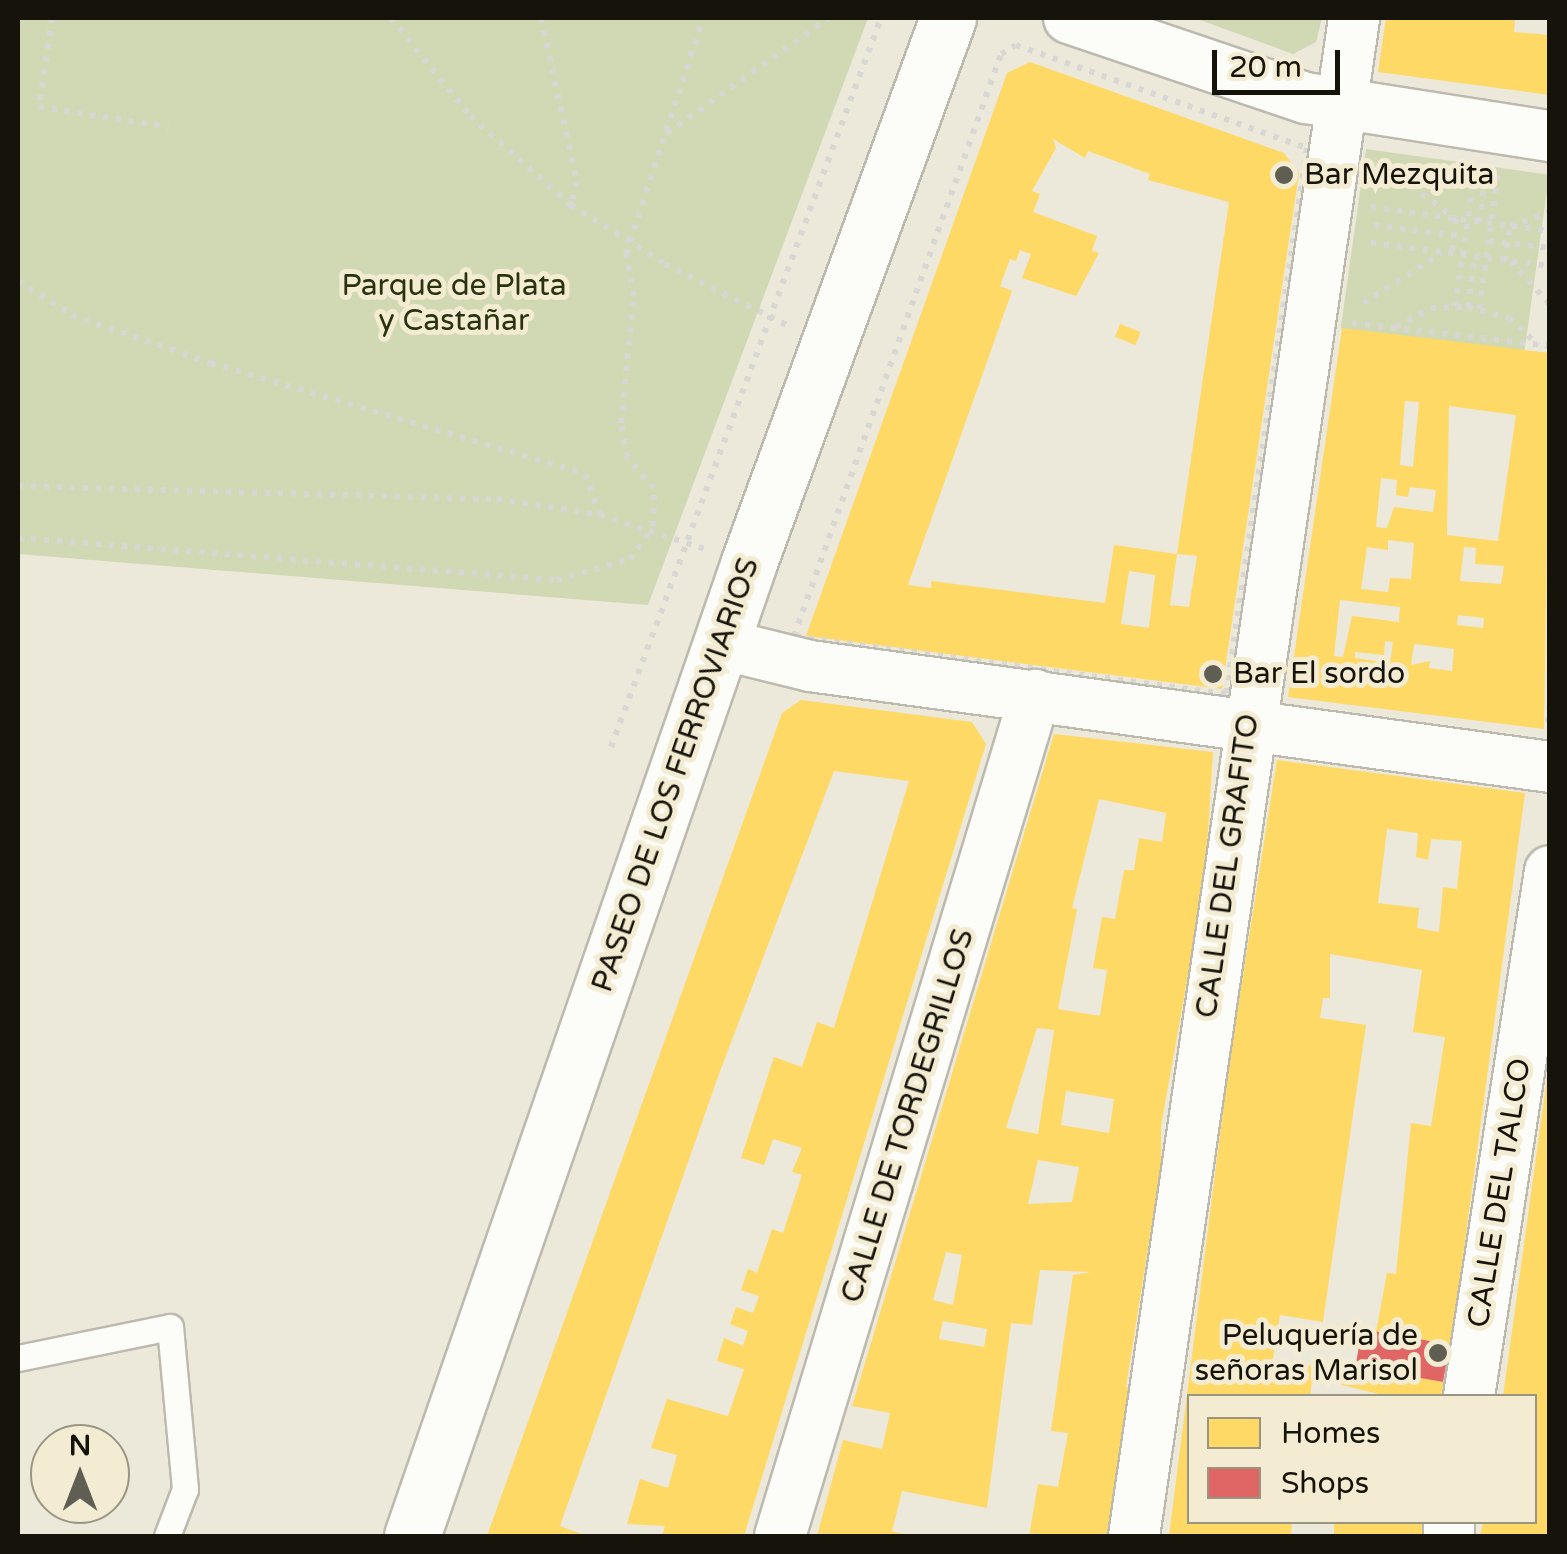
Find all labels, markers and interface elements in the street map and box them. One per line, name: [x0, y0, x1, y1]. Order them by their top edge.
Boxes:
scale bar: [1217, 30, 1344, 92]
text: 20 m: [1229, 49, 1302, 86]
place label: Bar Mezquita: [1304, 157, 1494, 193]
marker: Bar Mezquita: [1273, 164, 1295, 186]
park label: Parque de Plata y Castañar: [341, 268, 567, 338]
street label: PASEO DE LOS FERROVIARIOS: [585, 553, 767, 997]
place label: Bar El sordo: [1233, 656, 1405, 692]
marker: Bar El sordo: [1202, 663, 1224, 685]
street label: CALLE DEL GRAFITO: [1189, 712, 1267, 1020]
street label: CALLE DE TORDEGRILLOS: [834, 925, 982, 1307]
street label: CALLE DEL TALCO: [1461, 1056, 1539, 1330]
place label: Peluquería de señoras Marisol: [1195, 1318, 1418, 1388]
marker: Peluquería de señoras Marisol: [1427, 1342, 1449, 1364]
legend: [1187, 1394, 1537, 1524]
text: Homes: [1281, 1415, 1380, 1452]
north arrow: [30, 1424, 130, 1524]
text: N: [69, 1429, 91, 1463]
text: Shops: [1281, 1465, 1369, 1502]

